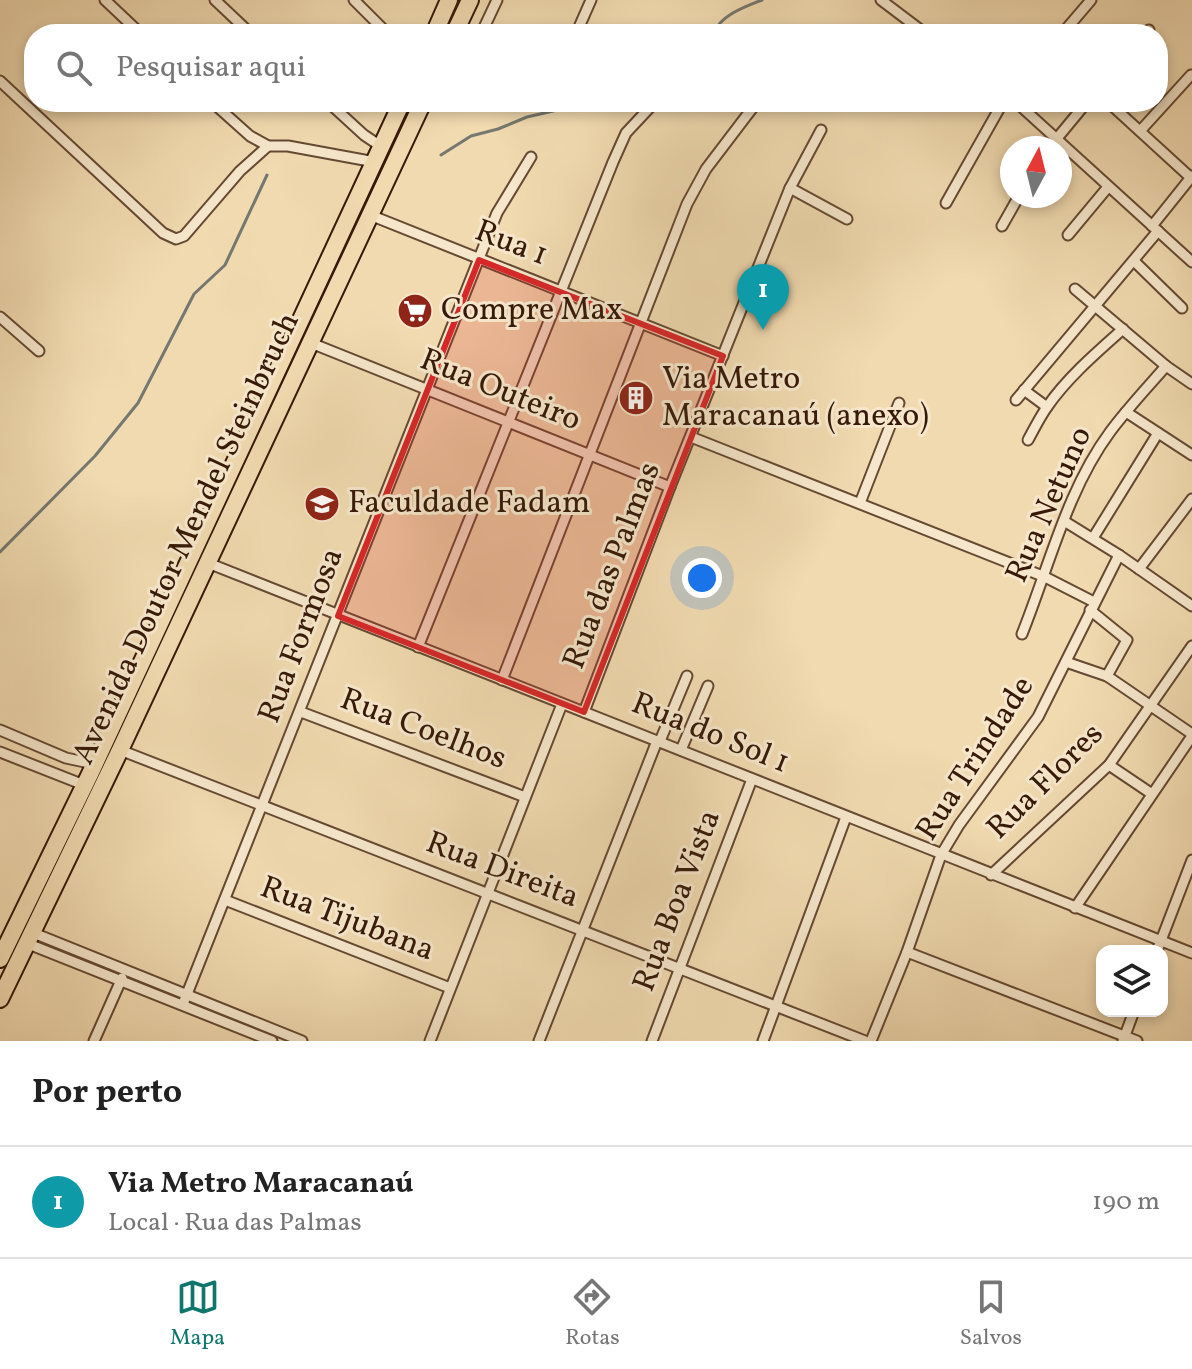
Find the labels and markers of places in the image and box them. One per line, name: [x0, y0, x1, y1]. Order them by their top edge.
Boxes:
pin: 1: [737, 264, 789, 330]
place label: Compre Max: [441, 289, 623, 333]
supermarket icon: Compre Max: [396, 292, 434, 330]
place label: Via Metro Maracanaú (anexo): [662, 358, 929, 439]
building icon: Via Metro Maracanaú (anexo): [617, 379, 655, 417]
place label: Faculdade Fadam: [348, 482, 590, 526]
school or university icon: Faculdade Fadam: [303, 485, 341, 523]

